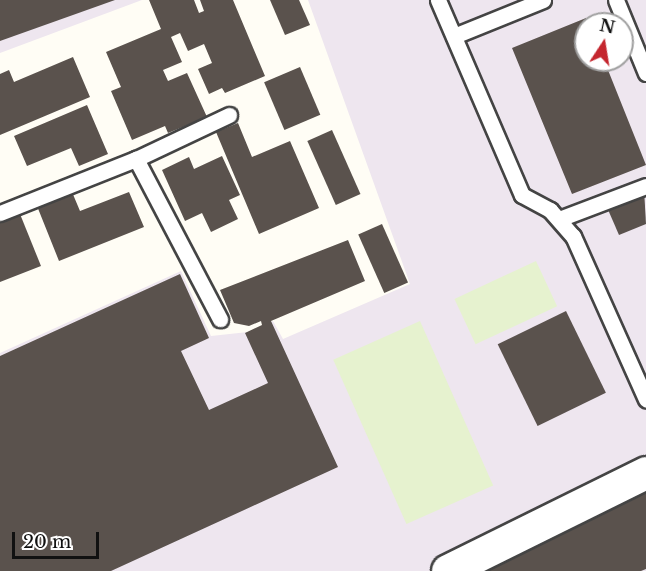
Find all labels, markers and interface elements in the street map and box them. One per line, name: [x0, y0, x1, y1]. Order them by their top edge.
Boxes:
north arrow: [574, 12, 634, 72]
text: N: [598, 15, 617, 38]
scale bar: [15, 520, 102, 558]
text: 20 m: [23, 531, 71, 553]

